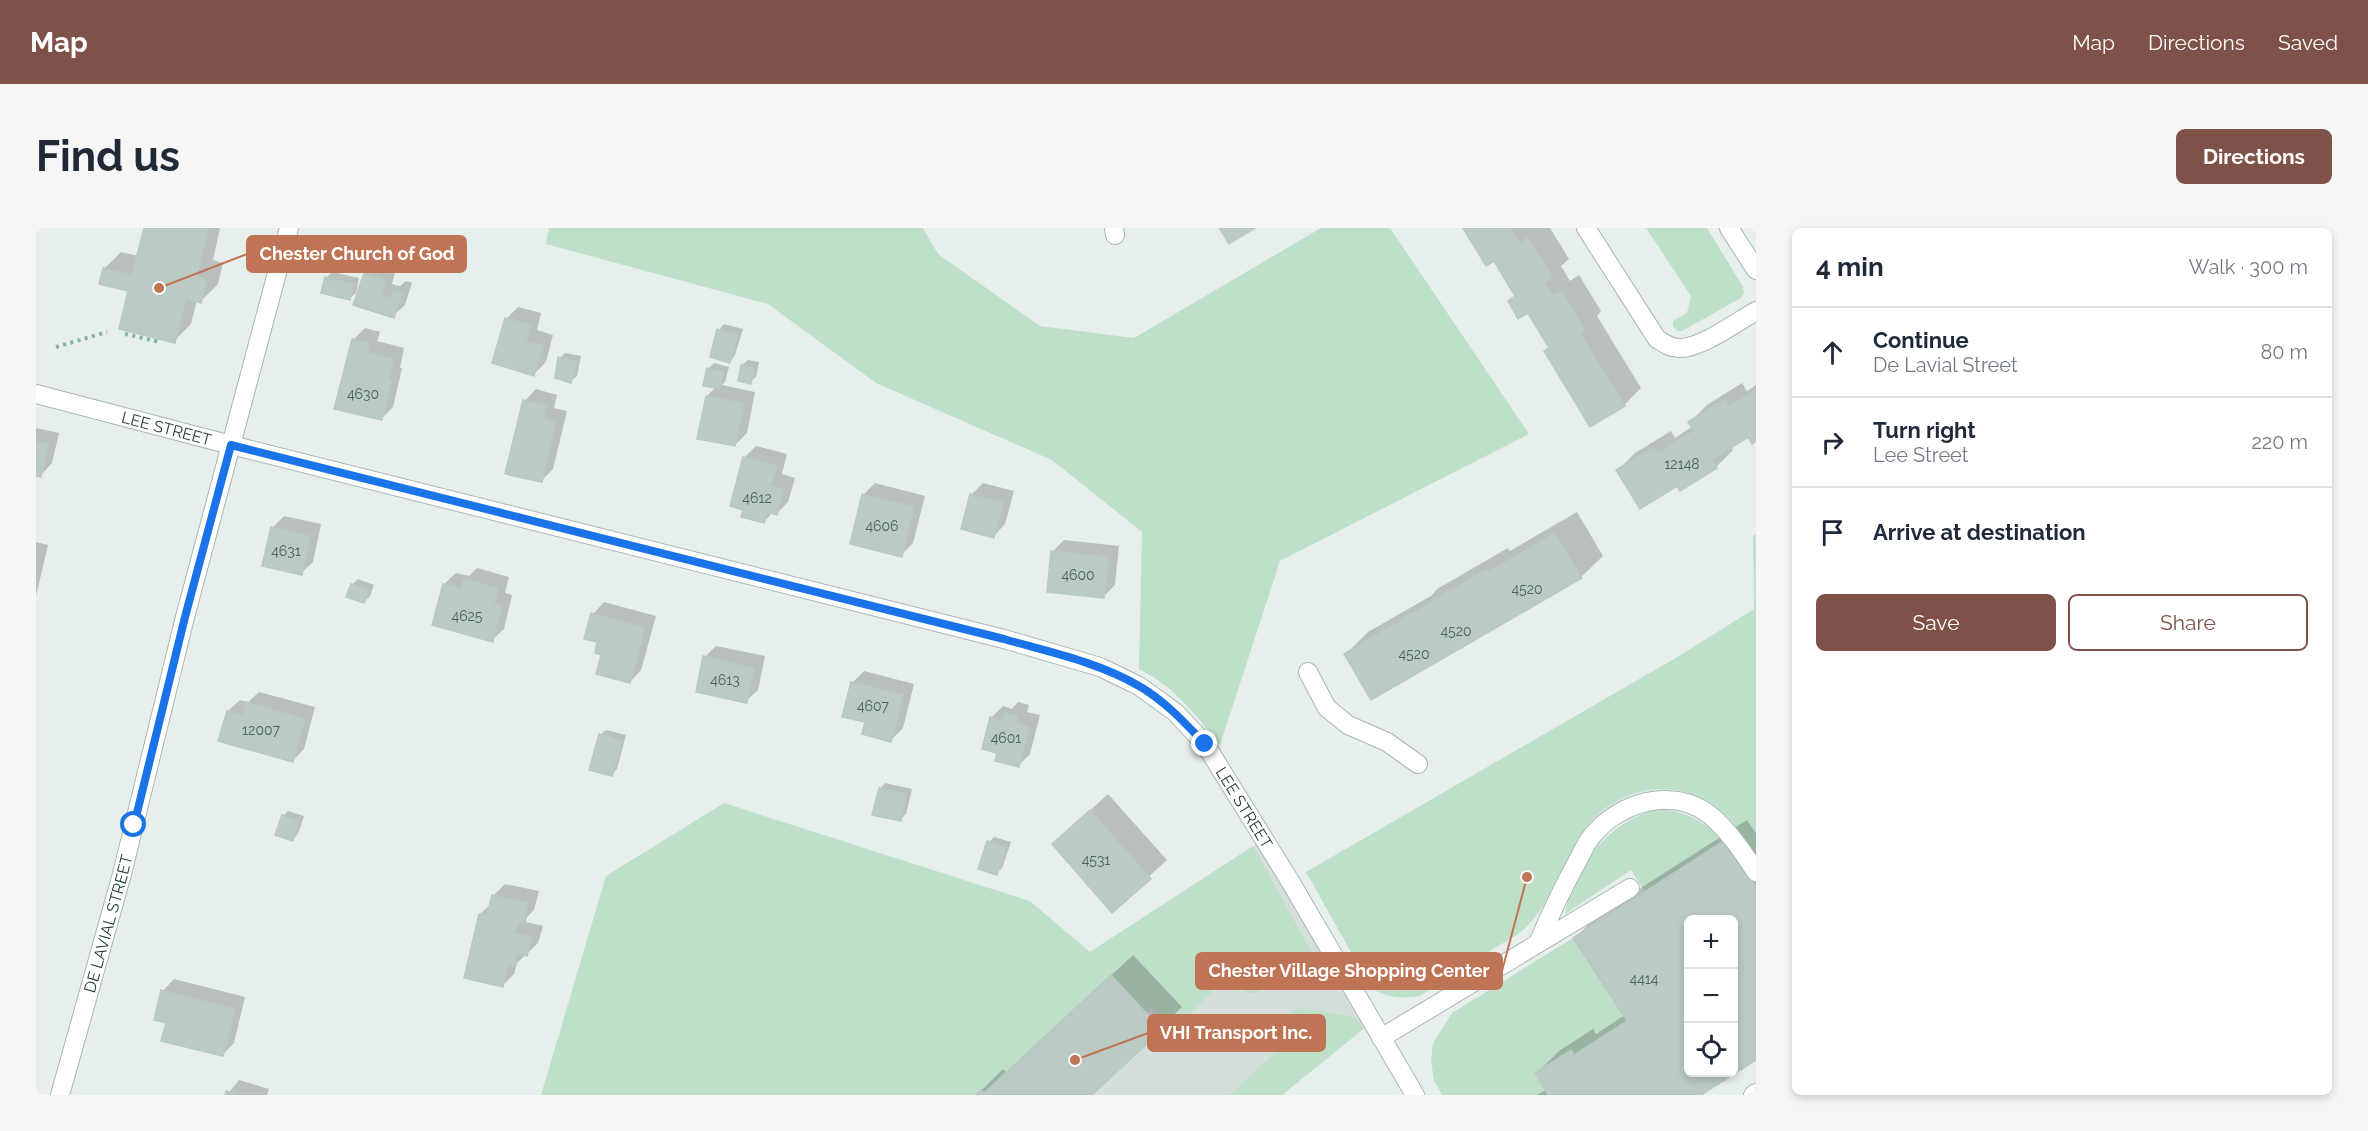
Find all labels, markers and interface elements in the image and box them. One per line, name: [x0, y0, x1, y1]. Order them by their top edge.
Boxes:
text: Map: [30, 26, 88, 59]
text: Map: [2072, 30, 2115, 55]
text: Directions: [2148, 30, 2245, 55]
text: Saved: [2278, 30, 2338, 55]
button: Directions: [2176, 129, 2332, 184]
text: Find us: [36, 132, 180, 181]
callout: Chester Church of God: [247, 236, 466, 272]
text: Chester Church of God: [260, 243, 454, 264]
text: 4 min: [1816, 252, 1884, 282]
text: Walk · 300 m: [2189, 255, 2308, 279]
text: Continue: [1873, 327, 1969, 353]
icon: ahead: [1816, 336, 1849, 369]
text: 80 m: [2260, 340, 2308, 364]
text: De Lavial Street: [1873, 353, 2018, 377]
house number: 4630: [347, 386, 379, 402]
street label: LEE STREET: [120, 408, 214, 450]
text: Turn right: [1873, 417, 1976, 443]
icon: right: [1816, 426, 1849, 459]
text: 220 m: [2251, 430, 2308, 454]
text: Lee Street: [1873, 443, 1968, 467]
house number: 12148: [1664, 456, 1700, 472]
house number: 4612: [742, 490, 772, 506]
icon: arrive: [1816, 516, 1849, 549]
house number: 4606: [865, 518, 899, 534]
text: Arrive at destination: [1873, 519, 2086, 545]
house number: 4631: [271, 543, 301, 559]
house number: 4600: [1061, 567, 1095, 583]
house number: 4520: [1511, 581, 1543, 597]
button: Save: [1816, 594, 2056, 651]
button: Share: [2068, 594, 2308, 651]
house number: 4625: [451, 608, 483, 624]
house number: 4520: [1440, 623, 1472, 639]
house number: 4520: [1398, 646, 1430, 662]
house number: 4613: [710, 672, 740, 688]
house number: 4607: [857, 698, 890, 714]
house number: 12007: [242, 722, 280, 738]
house number: 4601: [991, 730, 1021, 746]
route end: [1191, 730, 1217, 756]
street label: LEE STREET: [1212, 764, 1276, 852]
route start: [120, 811, 146, 837]
house number: 4531: [1082, 852, 1110, 868]
street label: DE LAVIAL STREET: [80, 853, 136, 995]
map controls: [1684, 915, 1738, 1077]
button: +: [1684, 915, 1738, 969]
callout: Chester Village Shopping Center: [1196, 953, 1502, 989]
text: Chester Village Shopping Center: [1209, 960, 1490, 981]
button: −: [1684, 969, 1738, 1023]
house number: 4414: [1630, 971, 1659, 987]
callout: VHI Transport Inc.: [1148, 1015, 1325, 1051]
text: VHI Transport Inc.: [1160, 1022, 1312, 1043]
button: locate: [1684, 1023, 1738, 1077]

